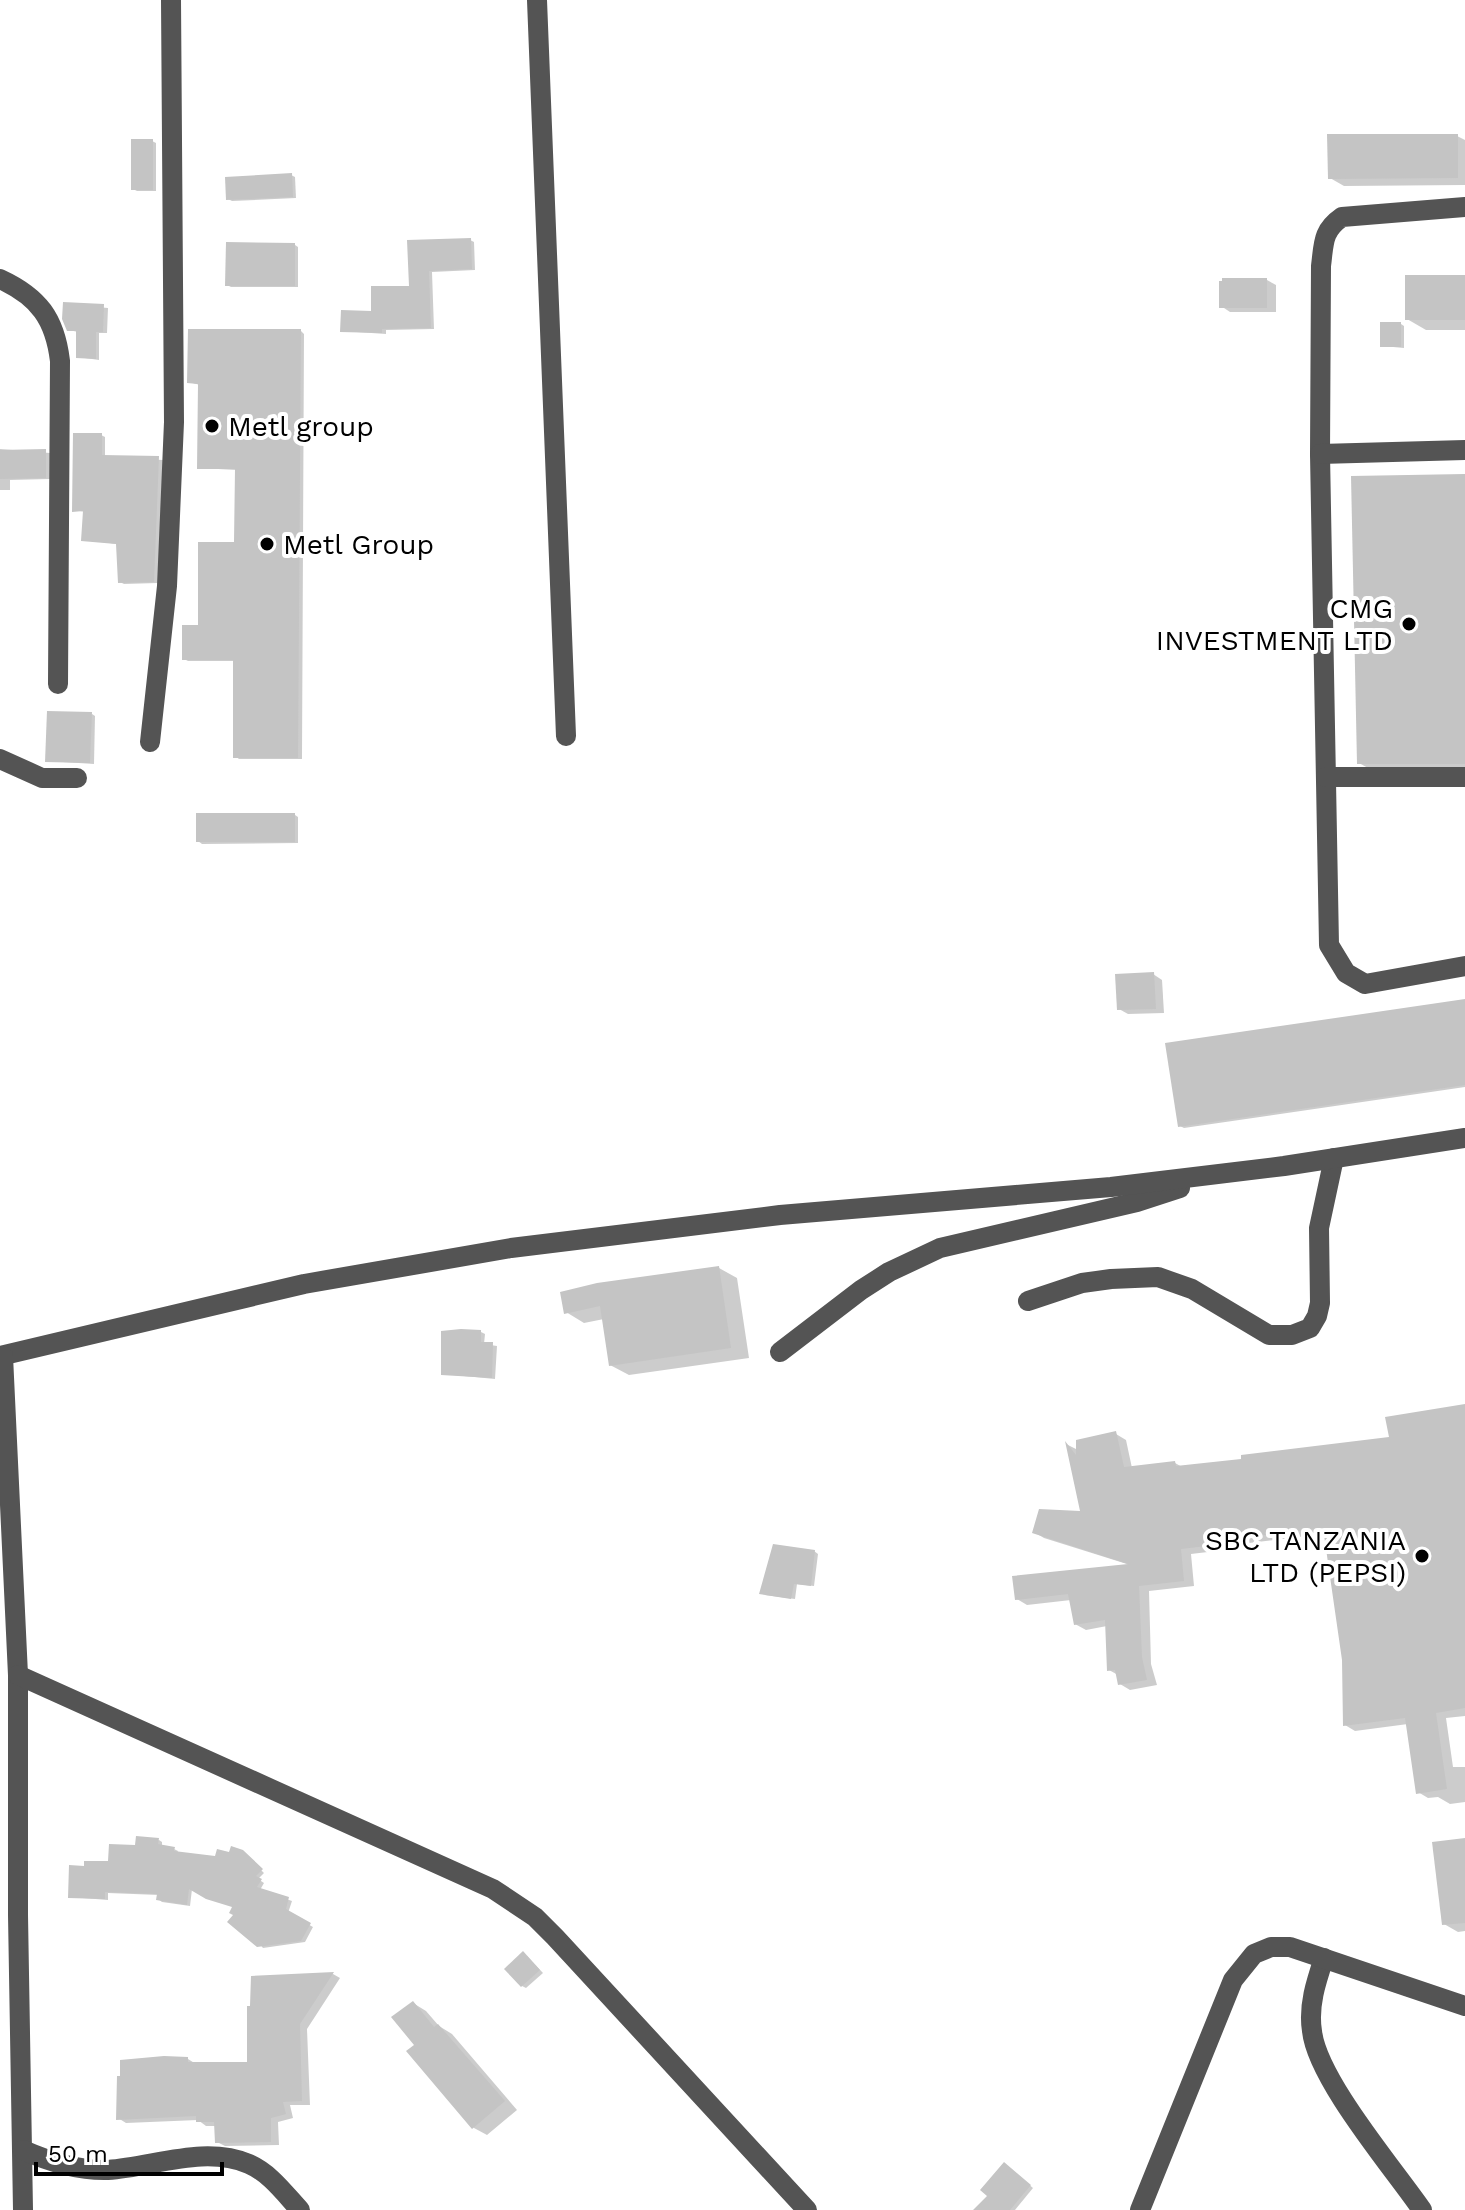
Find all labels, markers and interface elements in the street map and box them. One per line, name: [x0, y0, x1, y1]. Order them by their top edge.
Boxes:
place label: Metl group: [228, 410, 374, 443]
marker: Metl group: [203, 417, 221, 435]
place label: Metl Group: [283, 528, 434, 561]
marker: Metl Group: [258, 535, 276, 553]
place label: CMG INVESTMENT LTD: [1156, 592, 1393, 657]
marker: CMG INVESTMENT LTD: [1400, 615, 1418, 633]
place label: SBC TANZANIA LTD (PEPSI): [1205, 1524, 1406, 1589]
marker: SBC TANZANIA LTD (PEPSI): [1413, 1547, 1431, 1565]
scale bar: [36, 2126, 222, 2176]
text: 50 m: [48, 2140, 108, 2168]

